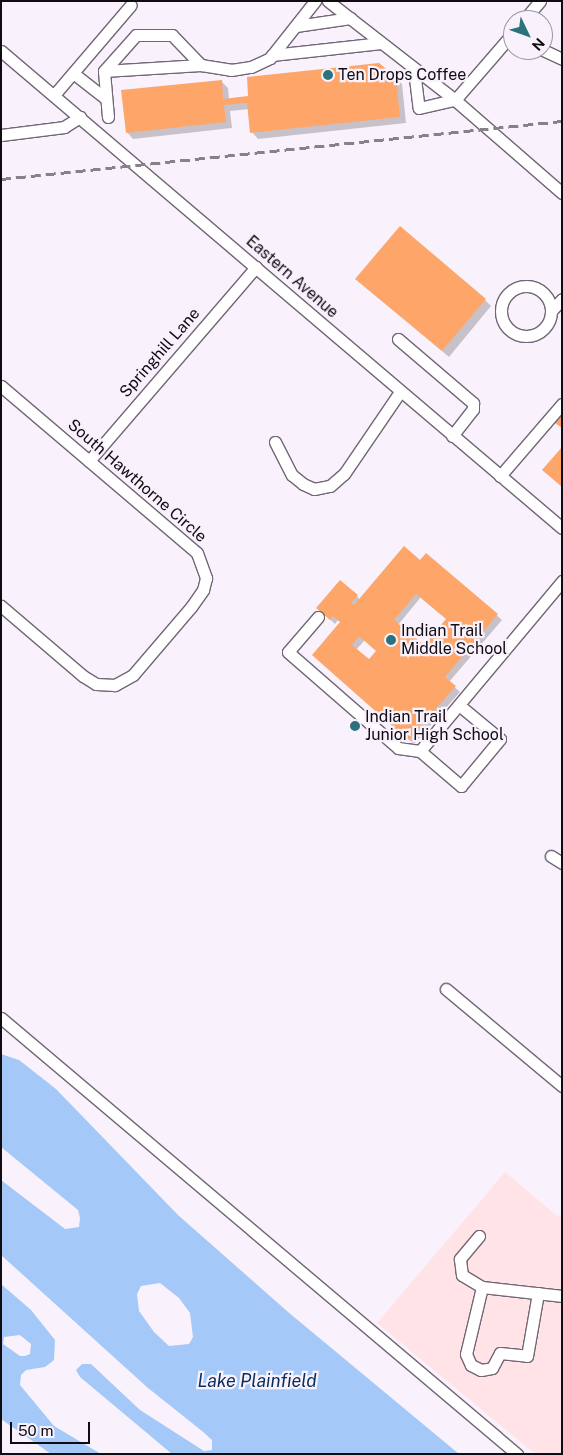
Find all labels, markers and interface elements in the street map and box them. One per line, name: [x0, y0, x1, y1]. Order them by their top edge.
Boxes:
north arrow: [503, 10, 553, 60]
text: N: [529, 35, 548, 54]
place label: Ten Drops Coffee: [338, 65, 466, 85]
marker: Ten Drops Coffee: [322, 69, 334, 81]
street label: Eastern Avenue: [242, 232, 342, 322]
street label: Springhill Lane: [116, 304, 204, 402]
street label: South Hawthorne Circle: [64, 415, 210, 547]
place label: Indian Trail Middle School: [401, 621, 507, 659]
marker: Indian Trail Middle School: [385, 634, 397, 646]
place label: Indian Trail Junior High School: [365, 707, 504, 745]
marker: Indian Trail Junior High School: [349, 720, 361, 732]
water label: Lake Plainfield: [197, 1370, 317, 1392]
scale bar: [12, 1412, 92, 1444]
text: 50 m: [18, 1422, 53, 1439]

